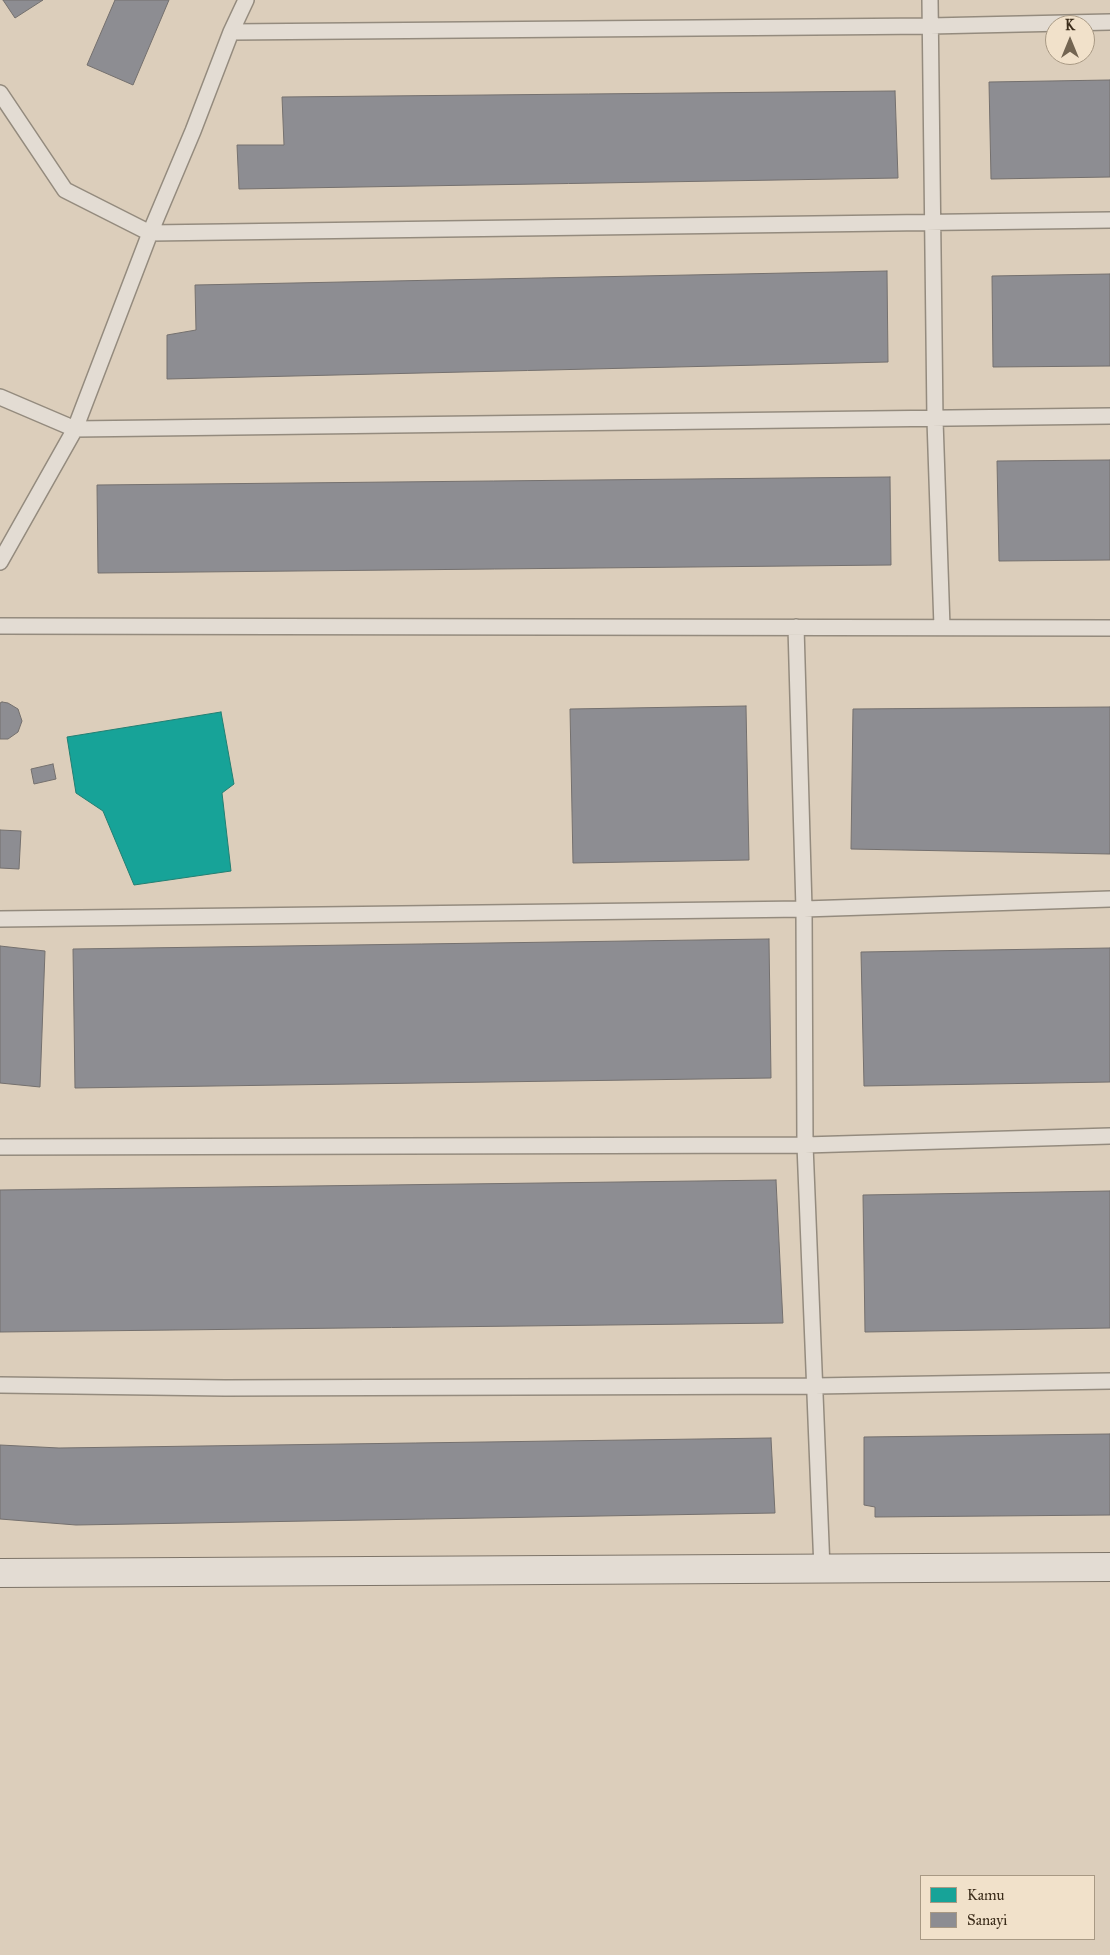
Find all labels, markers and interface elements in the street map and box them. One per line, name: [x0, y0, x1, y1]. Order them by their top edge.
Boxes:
north arrow: [1045, 15, 1095, 65]
text: K: [1065, 17, 1075, 34]
legend: [920, 1875, 1095, 1940]
text: Kamu: [967, 1886, 1004, 1904]
text: Sanayi: [967, 1911, 1007, 1929]

